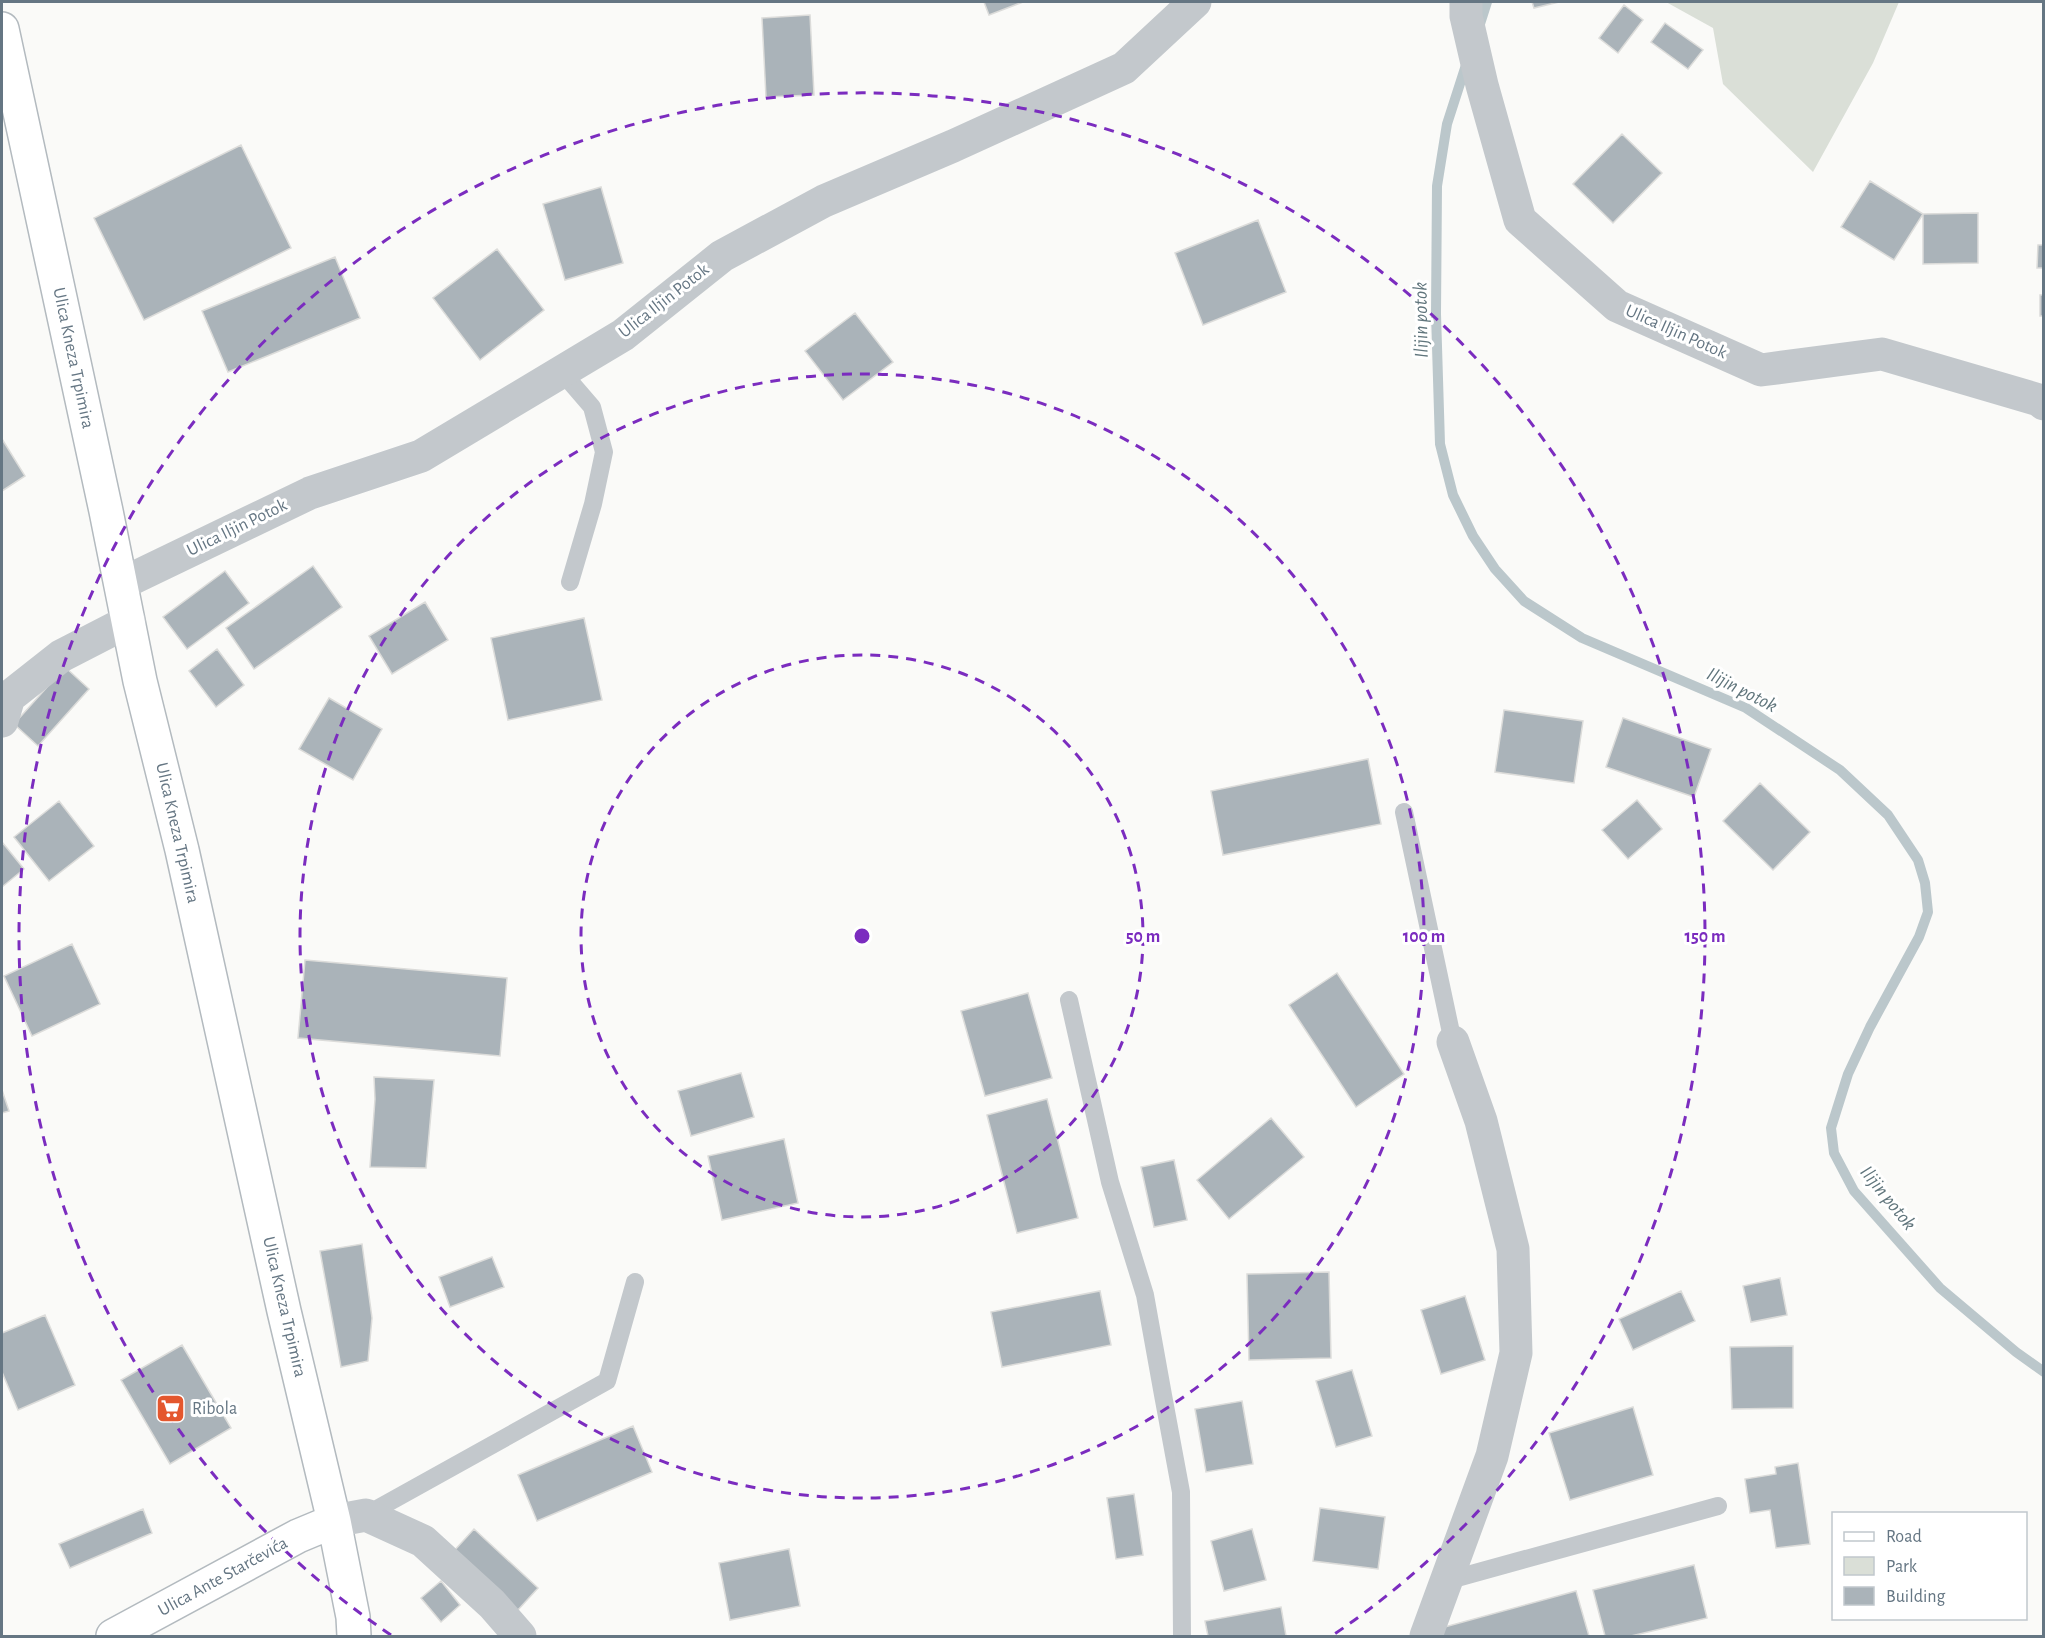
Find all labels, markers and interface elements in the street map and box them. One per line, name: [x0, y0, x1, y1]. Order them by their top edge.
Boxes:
street label: Ulica Iljin Potok: [616, 260, 713, 342]
water label: Ilijin potok: [1410, 282, 1432, 358]
street label: Ulica Kneza Trpimira: [49, 286, 97, 430]
street label: Ulica Iljin Potok: [1623, 302, 1730, 363]
street label: Ulica Iljin Potok: [184, 496, 291, 560]
water label: Ilijin potok: [1703, 664, 1781, 716]
street label: Ulica Kneza Trpimira: [152, 761, 202, 905]
centre of rings: [852, 926, 872, 946]
text: 50 m: [1126, 928, 1160, 946]
text: 100 m: [1403, 928, 1445, 946]
text: 150 m: [1685, 928, 1725, 946]
water label: Ilijin potok: [1856, 1162, 1920, 1234]
street label: Ulica Kneza Trpimira: [259, 1235, 309, 1379]
supermarket icon: Ribola: [155, 1393, 187, 1425]
place label: Ribola: [192, 1400, 237, 1418]
legend: [1832, 1512, 2027, 1620]
text: Road: [1886, 1528, 1922, 1546]
street label: Ulica Ante Starčevića: [155, 1534, 291, 1620]
text: Park: [1886, 1558, 1918, 1576]
text: Building: [1886, 1588, 1946, 1606]

